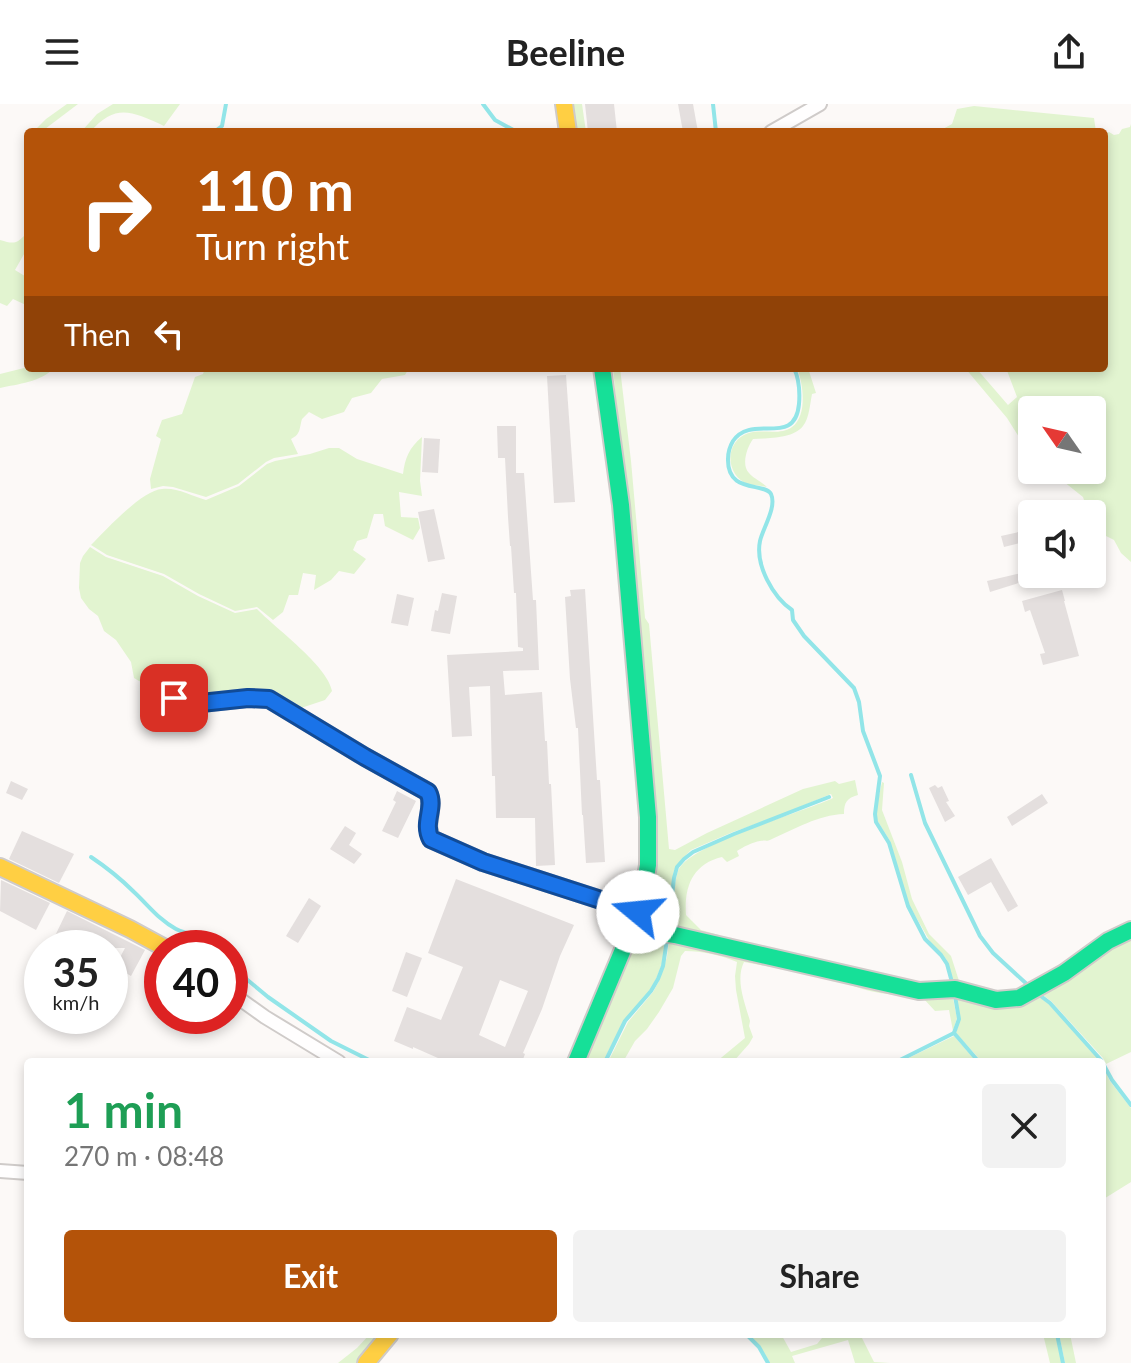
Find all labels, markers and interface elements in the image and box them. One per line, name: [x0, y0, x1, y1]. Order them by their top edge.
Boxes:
icon: menu: [40, 30, 84, 74]
text: Beeline: [506, 30, 625, 74]
icon: share: [1047, 30, 1091, 74]
text: 110 m: [196, 156, 354, 223]
icon: right: [64, 160, 168, 264]
text: Turn right: [196, 224, 349, 268]
icon: left: [147, 312, 191, 356]
text: Then: [64, 316, 131, 352]
north arrow: [1018, 396, 1106, 484]
map controls: [1018, 396, 1106, 588]
button: sound: [1018, 500, 1106, 588]
pin: [140, 664, 208, 732]
icon: arrive: [152, 676, 196, 720]
position arrow: [596, 870, 680, 954]
speed limit sign: 40: [144, 930, 248, 1034]
text: 35: [53, 948, 99, 996]
text: km/h: [53, 990, 99, 1014]
text: 1 min: [64, 1081, 183, 1138]
button: close: [982, 1084, 1066, 1168]
text: 270 m · 08:48: [64, 1140, 224, 1172]
button: Exit: [64, 1230, 557, 1322]
button: Share: [573, 1230, 1066, 1322]

